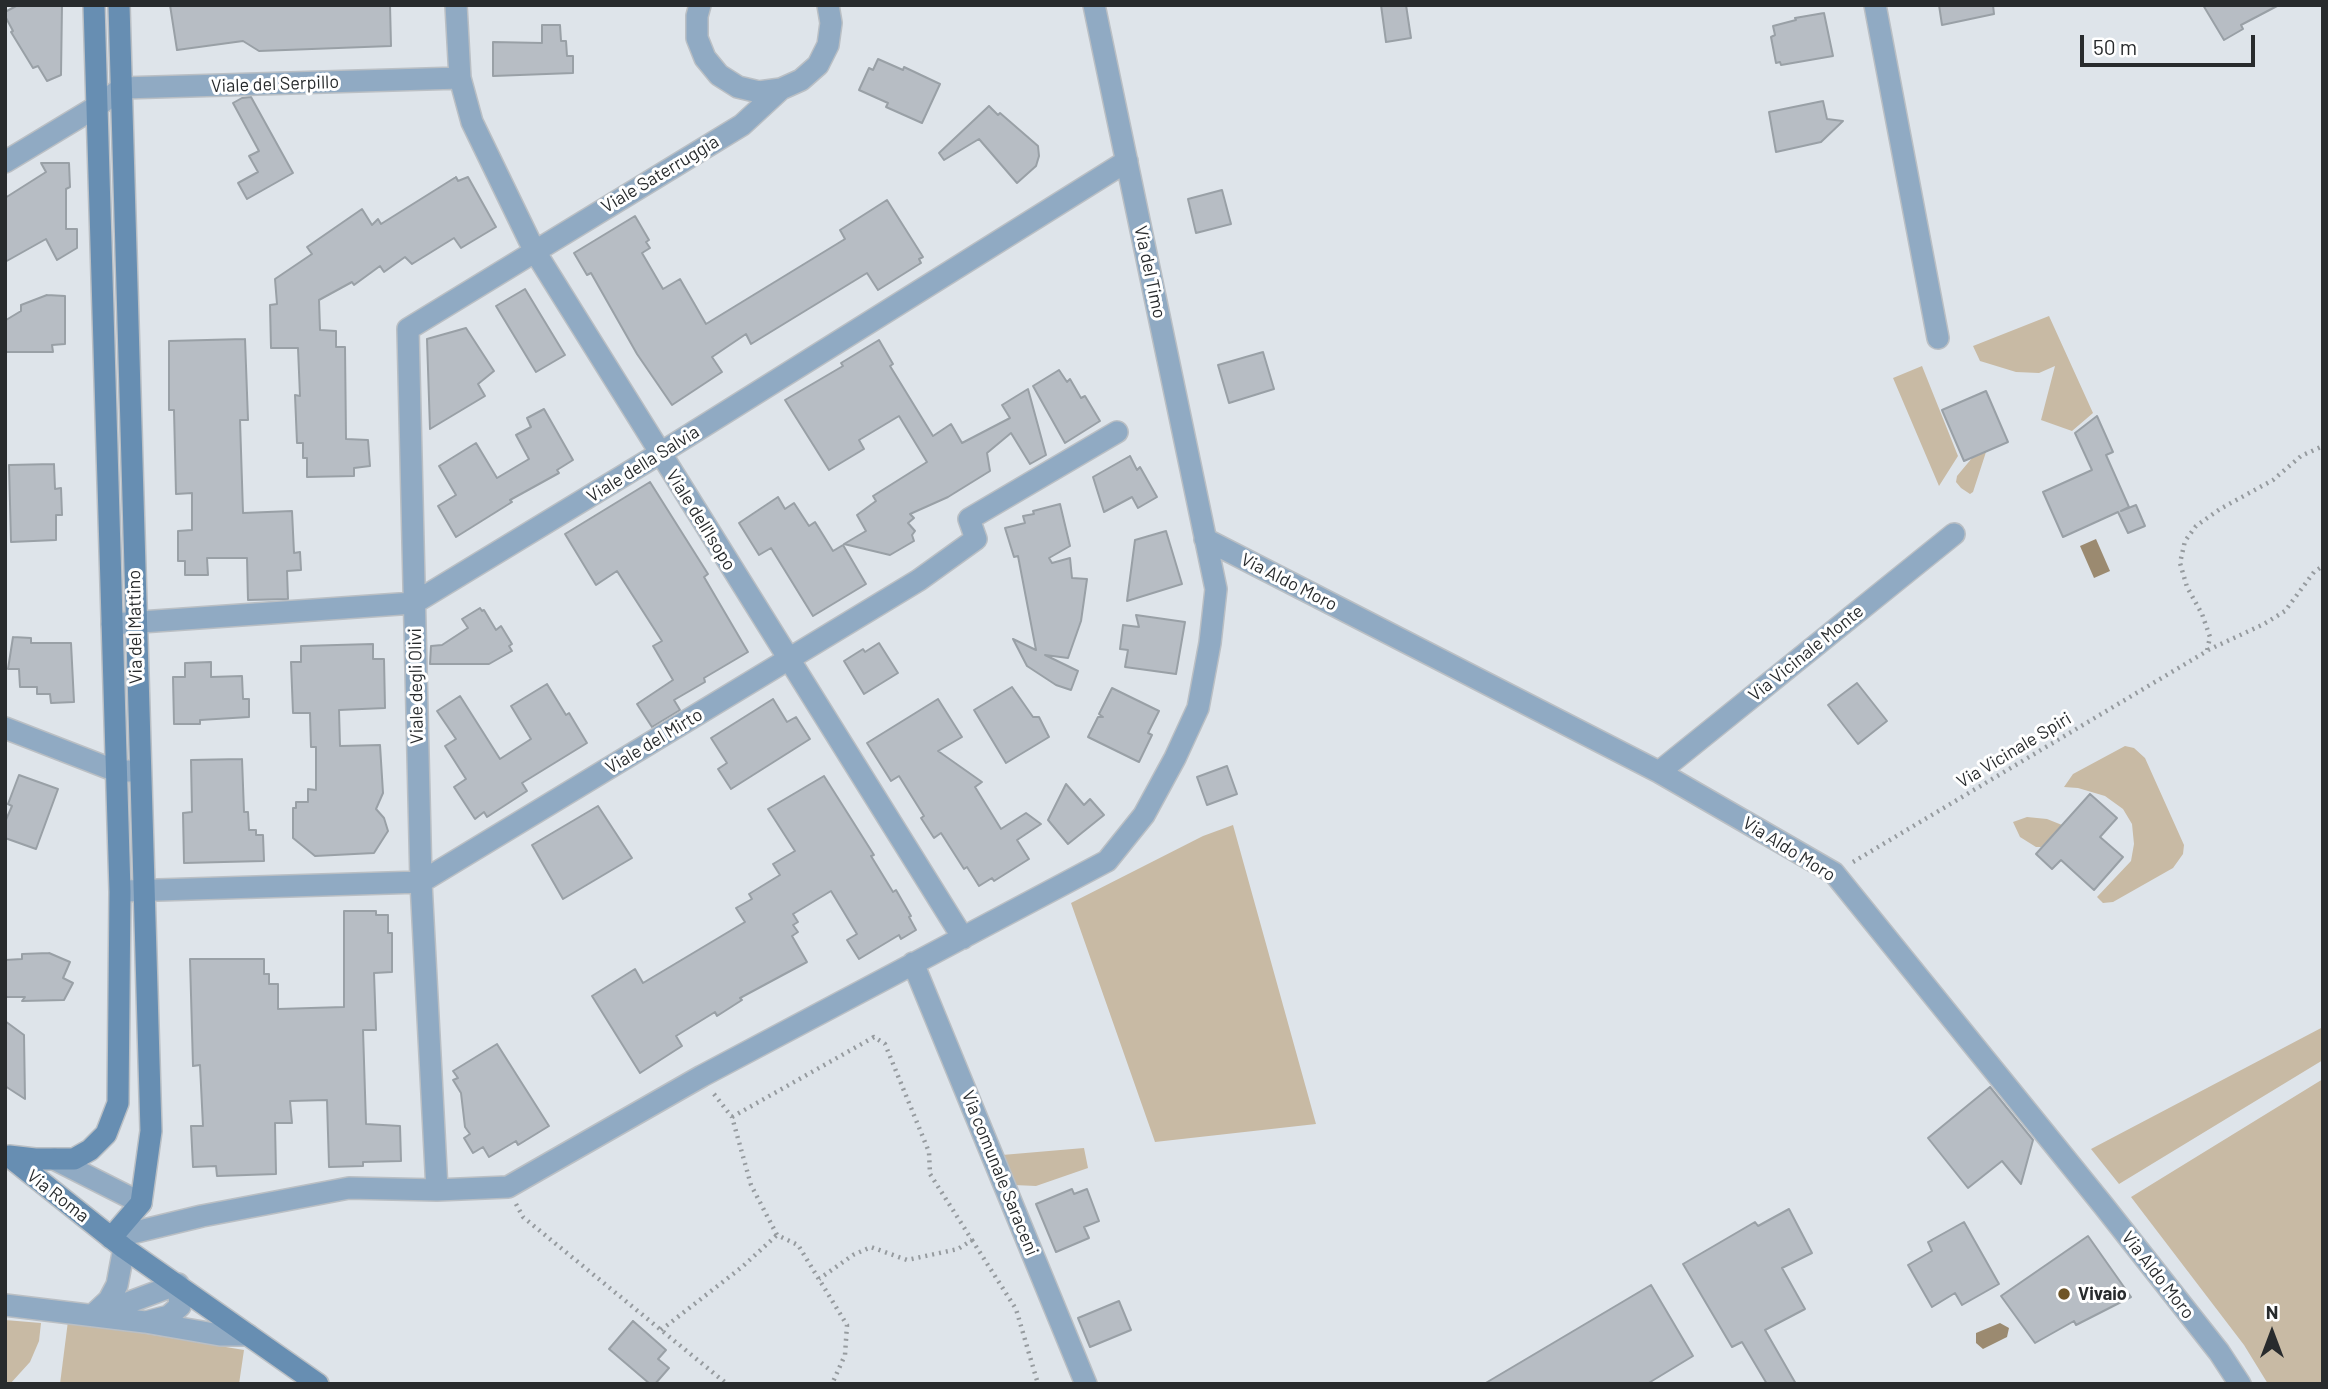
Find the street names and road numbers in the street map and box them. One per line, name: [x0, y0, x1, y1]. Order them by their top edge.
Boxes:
street label: Viale del Serpillo: [211, 71, 339, 97]
street label: Viale Saterruggia: [597, 130, 723, 218]
street label: Via del Timo: [1130, 224, 1170, 320]
street label: Viale della Salvia: [583, 421, 703, 507]
street label: Viale dell'Isopo: [661, 466, 741, 574]
street label: Via Aldo Moro: [1237, 548, 1341, 616]
street label: Via del Mattino: [123, 570, 147, 684]
street label: Via Vicinale Monte: [1744, 600, 1868, 706]
street label: Viale degli Olivi: [404, 628, 428, 744]
street label: Viale del Mirto: [602, 704, 706, 778]
street label: Via Vicinale Spiri: [1953, 707, 2075, 793]
street label: Via Aldo Moro: [1739, 812, 1839, 886]
street label: Via comunale Saraceni: [957, 1087, 1043, 1259]
street label: Via Roma: [23, 1165, 93, 1227]
street label: Via Aldo Moro: [2117, 1227, 2199, 1323]

